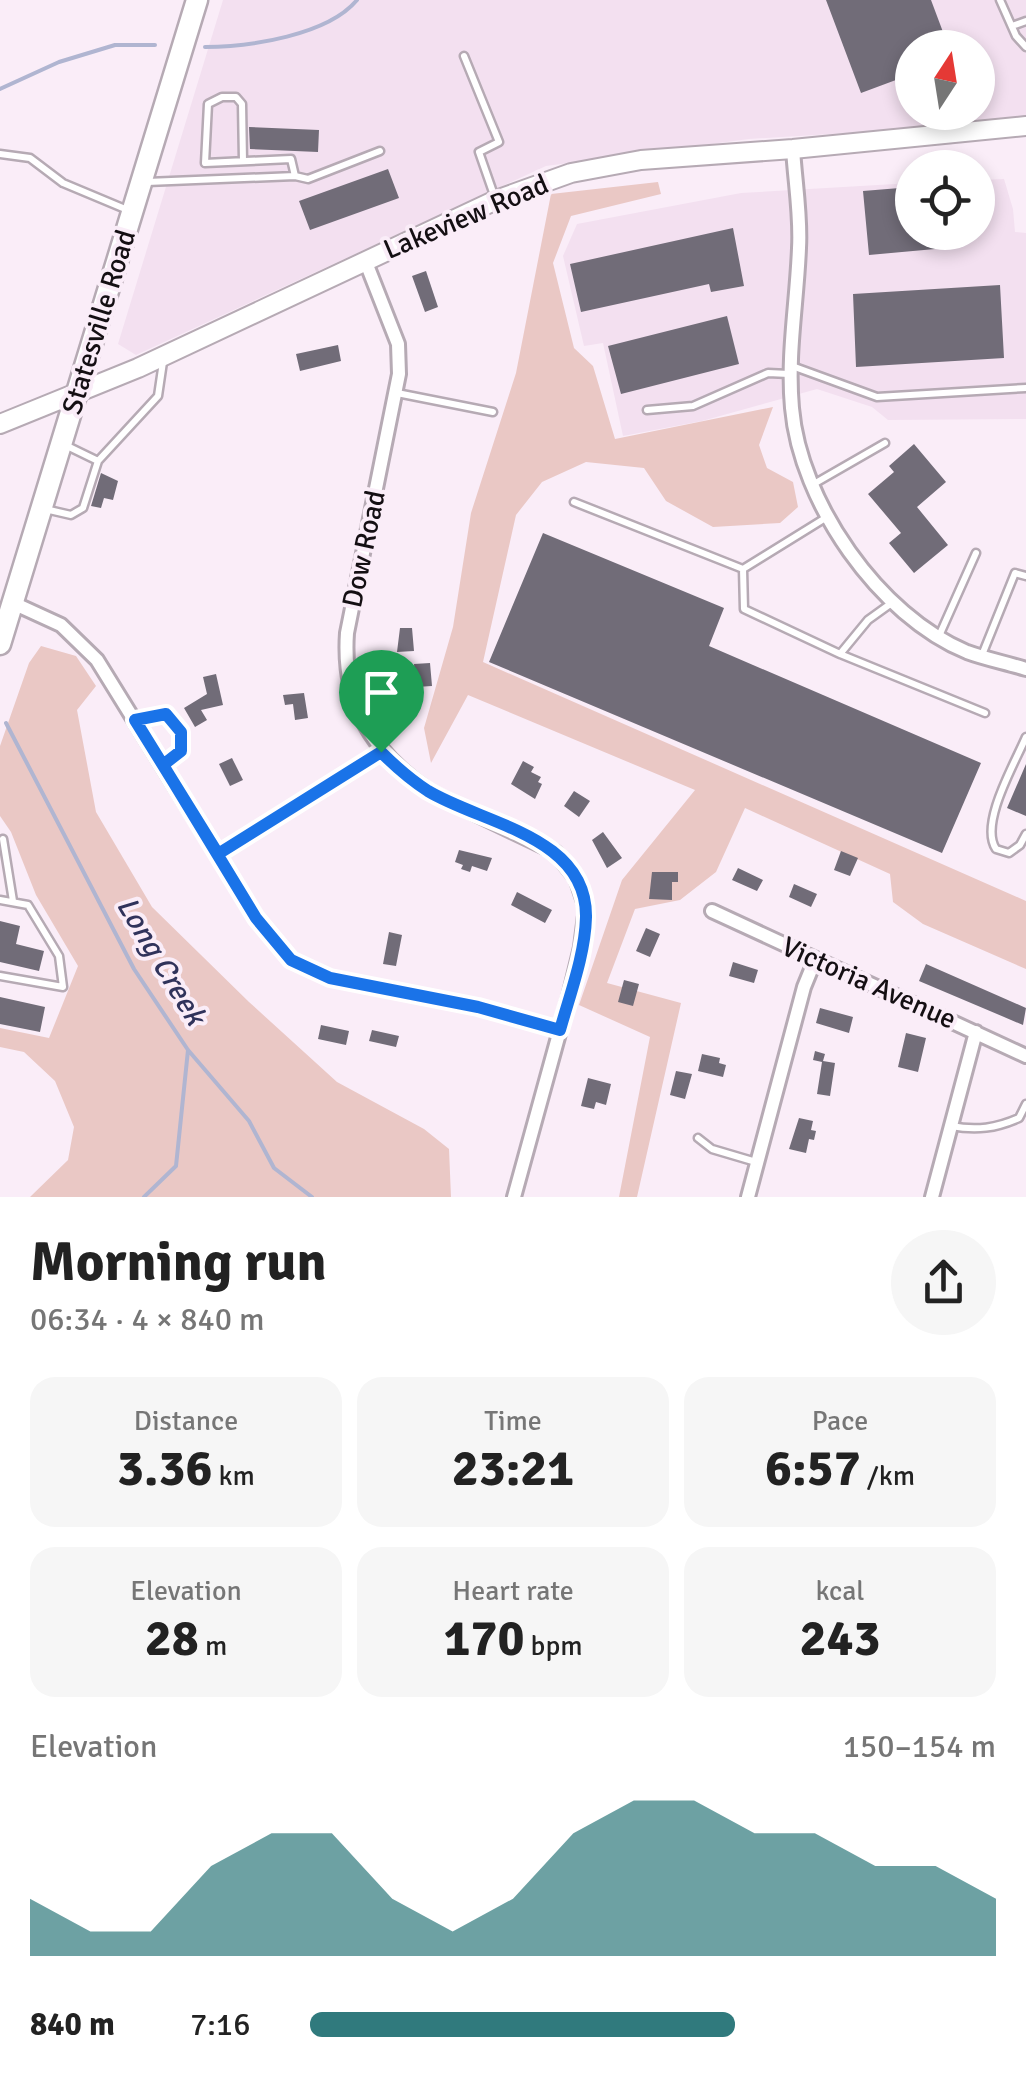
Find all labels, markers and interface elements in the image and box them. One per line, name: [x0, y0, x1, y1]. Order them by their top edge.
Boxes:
north arrow: [895, 30, 995, 130]
map controls: [895, 30, 995, 250]
button: locate: [895, 150, 995, 250]
street label: Lakeview Road: [379, 167, 553, 267]
street label: Statesville Road: [55, 226, 143, 418]
street label: Dow Road: [335, 487, 393, 611]
pin: [339, 650, 424, 753]
icon: arrive: [354, 665, 409, 720]
water label: Long Creek: [108, 890, 215, 1034]
street label: Victoria Avenue: [777, 929, 961, 1037]
text: Morning run: [30, 1228, 327, 1296]
button: share: [891, 1230, 996, 1335]
text: 06:34 · 4 × 840 m: [30, 1300, 265, 1339]
text: Distance: [134, 1404, 238, 1438]
text: Time: [484, 1404, 542, 1438]
text: Pace: [812, 1404, 868, 1438]
text: 3.36: [117, 1438, 212, 1500]
text: 23:21: [452, 1438, 574, 1500]
text: 6:57: [765, 1438, 861, 1500]
text: km: [212, 1459, 255, 1493]
text: /km: [861, 1459, 915, 1493]
text: Elevation: [130, 1574, 242, 1608]
text: Heart rate: [452, 1574, 574, 1608]
text: kcal: [815, 1574, 865, 1608]
text: 28: [145, 1608, 199, 1670]
text: 170: [443, 1608, 524, 1670]
text: 243: [799, 1608, 881, 1670]
text: m: [199, 1629, 227, 1663]
text: bpm: [524, 1629, 583, 1663]
text: Elevation: [30, 1727, 157, 1766]
text: 150–154 m: [843, 1727, 996, 1766]
text: 840 m: [30, 2005, 115, 2044]
text: 7:16: [190, 2005, 250, 2044]

